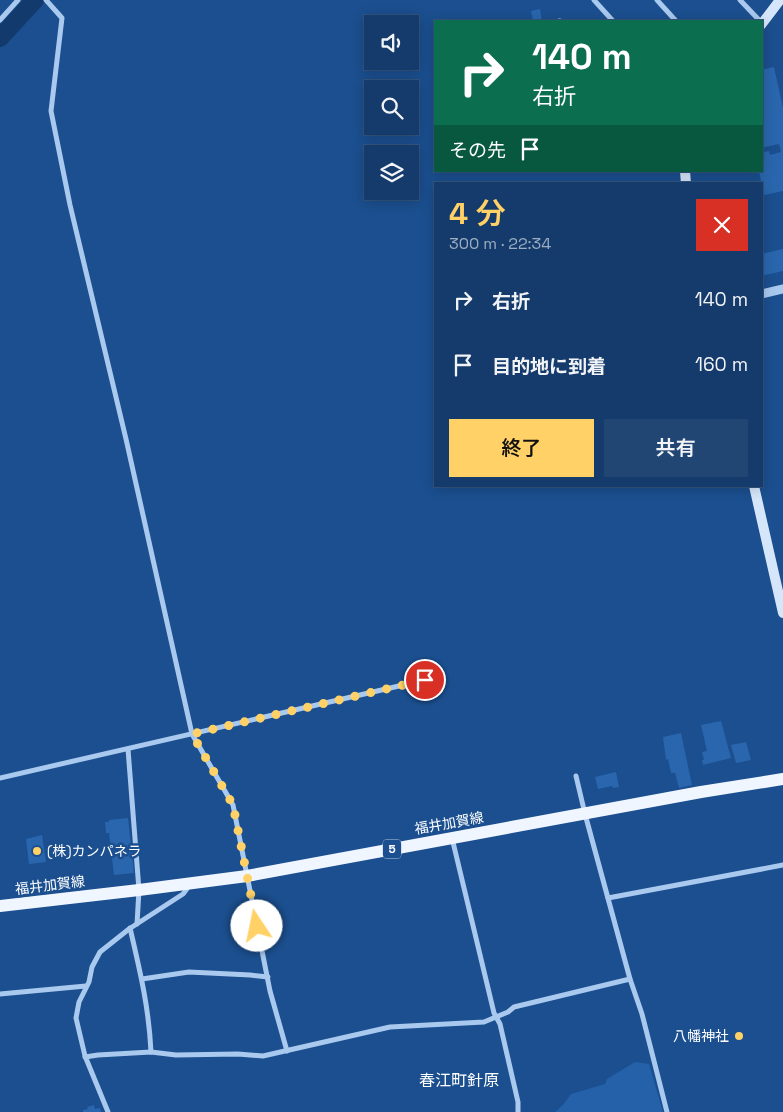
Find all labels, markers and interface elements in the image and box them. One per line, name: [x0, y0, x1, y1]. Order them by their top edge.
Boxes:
map controls: [364, 15, 419, 200]
button: sound: [364, 15, 419, 70]
text: 140 m: [532, 35, 632, 79]
icon: right: [449, 40, 514, 105]
button: search: [364, 80, 419, 135]
text: 右折: [532, 82, 576, 110]
icon: arrive: [516, 135, 544, 163]
text: その先: [449, 138, 506, 163]
button: layers: [364, 145, 419, 200]
text: 4 分: [449, 194, 506, 233]
button: close: [696, 199, 748, 251]
text: 300 m · 22:34: [449, 233, 551, 254]
icon: right: [449, 286, 477, 314]
text: 140 m: [695, 287, 748, 312]
text: 右折: [492, 289, 530, 314]
icon: arrive: [449, 351, 477, 379]
text: 160 m: [695, 352, 748, 377]
text: 目的地に到着: [492, 354, 606, 379]
button: 終了: [449, 419, 594, 477]
button: 共有: [604, 419, 748, 477]
pin: [404, 659, 446, 701]
icon: arrive: [411, 666, 439, 694]
street label: 福井加賀線: [413, 808, 485, 838]
road number: 5: [383, 840, 401, 859]
place label: (株)カンパネラ: [47, 842, 142, 860]
marker: (株)カンパネラ: [31, 845, 43, 857]
street label: 福井加賀線: [14, 872, 86, 898]
position arrow: [230, 899, 282, 951]
place label: 八幡神社: [673, 1027, 729, 1045]
marker: 八幡神社: [733, 1030, 745, 1042]
district label: 春江町針原: [419, 1070, 499, 1091]

